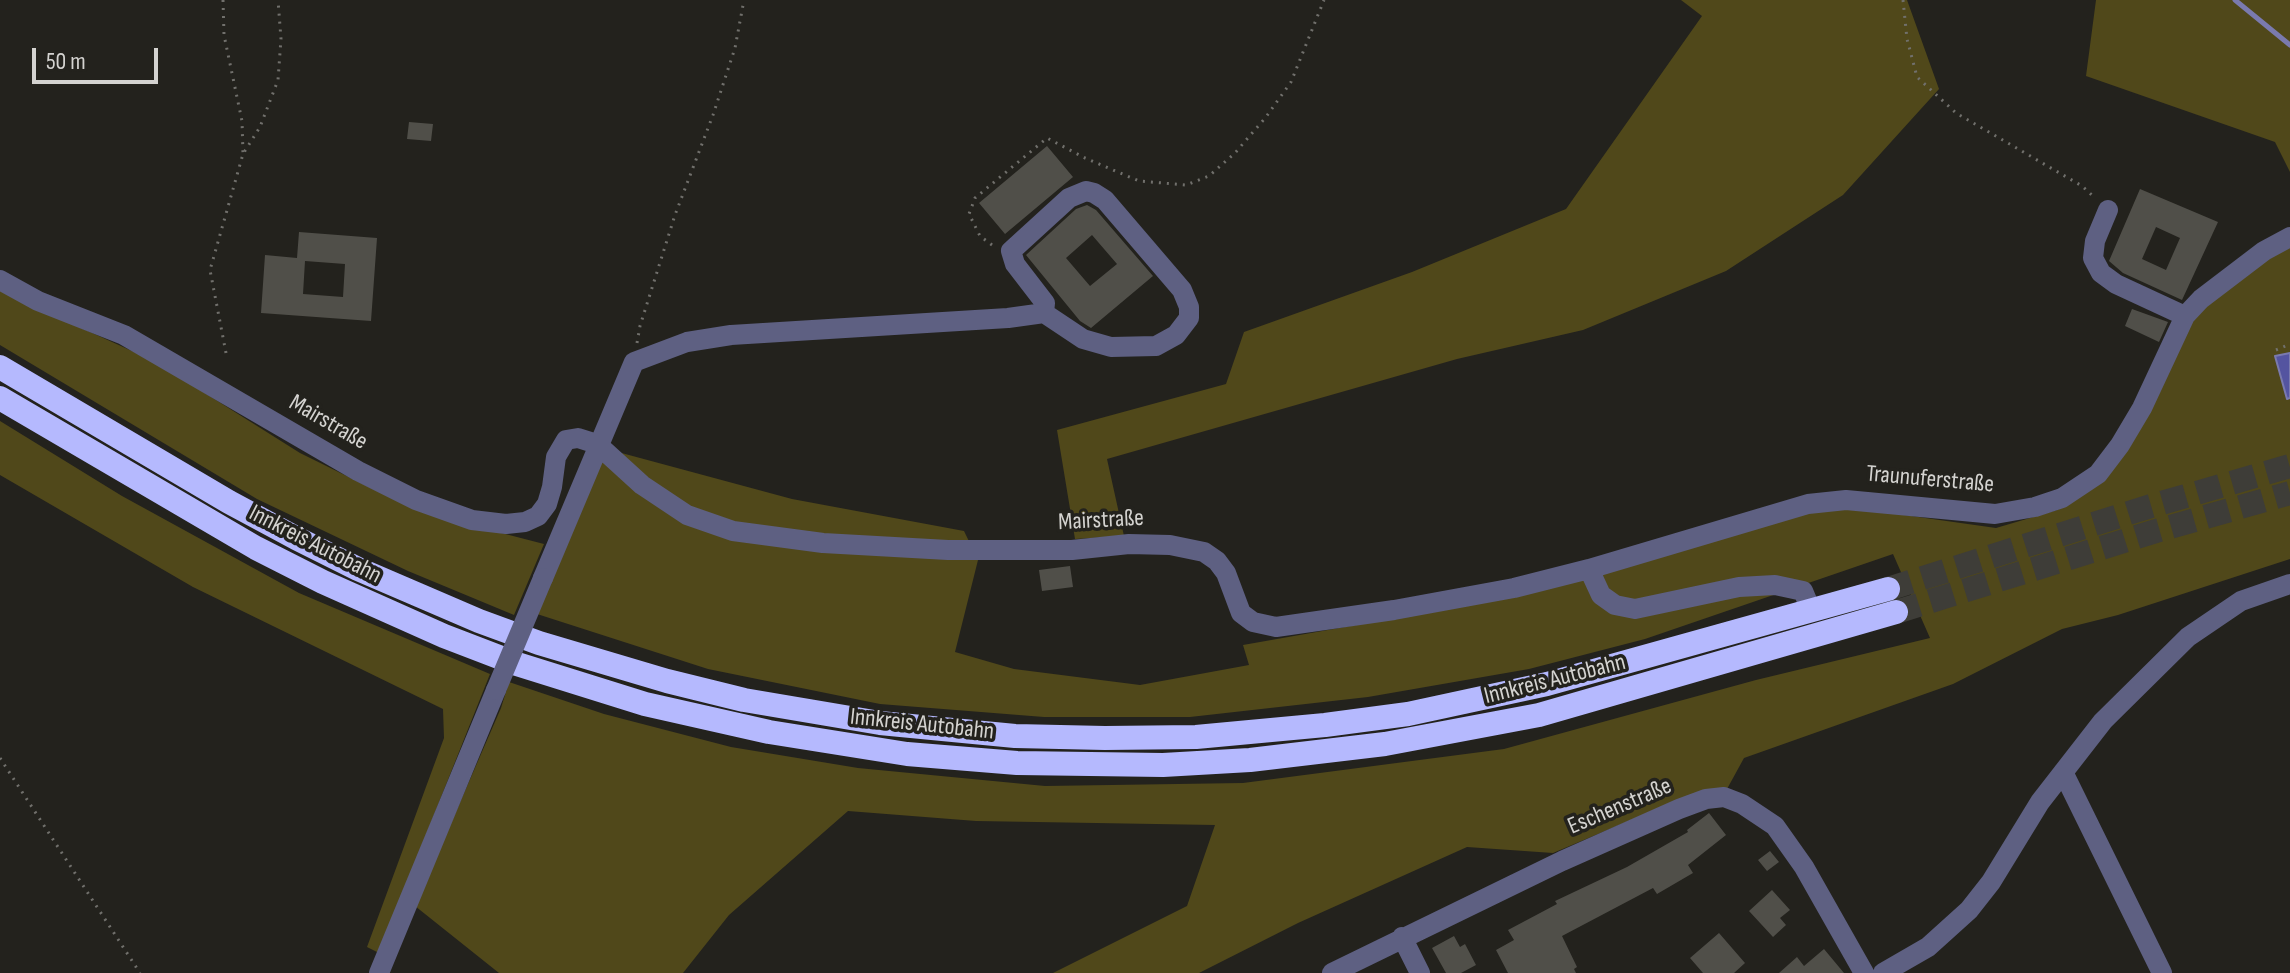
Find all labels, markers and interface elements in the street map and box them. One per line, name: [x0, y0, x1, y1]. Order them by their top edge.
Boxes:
scale bar: [36, 32, 162, 82]
text: 50 m: [46, 47, 86, 76]
street label: Mairstraße: [284, 389, 372, 457]
street label: Traunuferstraße: [1865, 460, 1995, 500]
street label: Innkreis Autobahn: [244, 499, 386, 591]
street label: Mairstraße: [1057, 504, 1145, 538]
street label: Innkreis Autobahn: [1481, 649, 1629, 711]
street label: Innkreis Autobahn: [849, 703, 995, 747]
street label: Eschenstraße: [1564, 772, 1676, 842]

